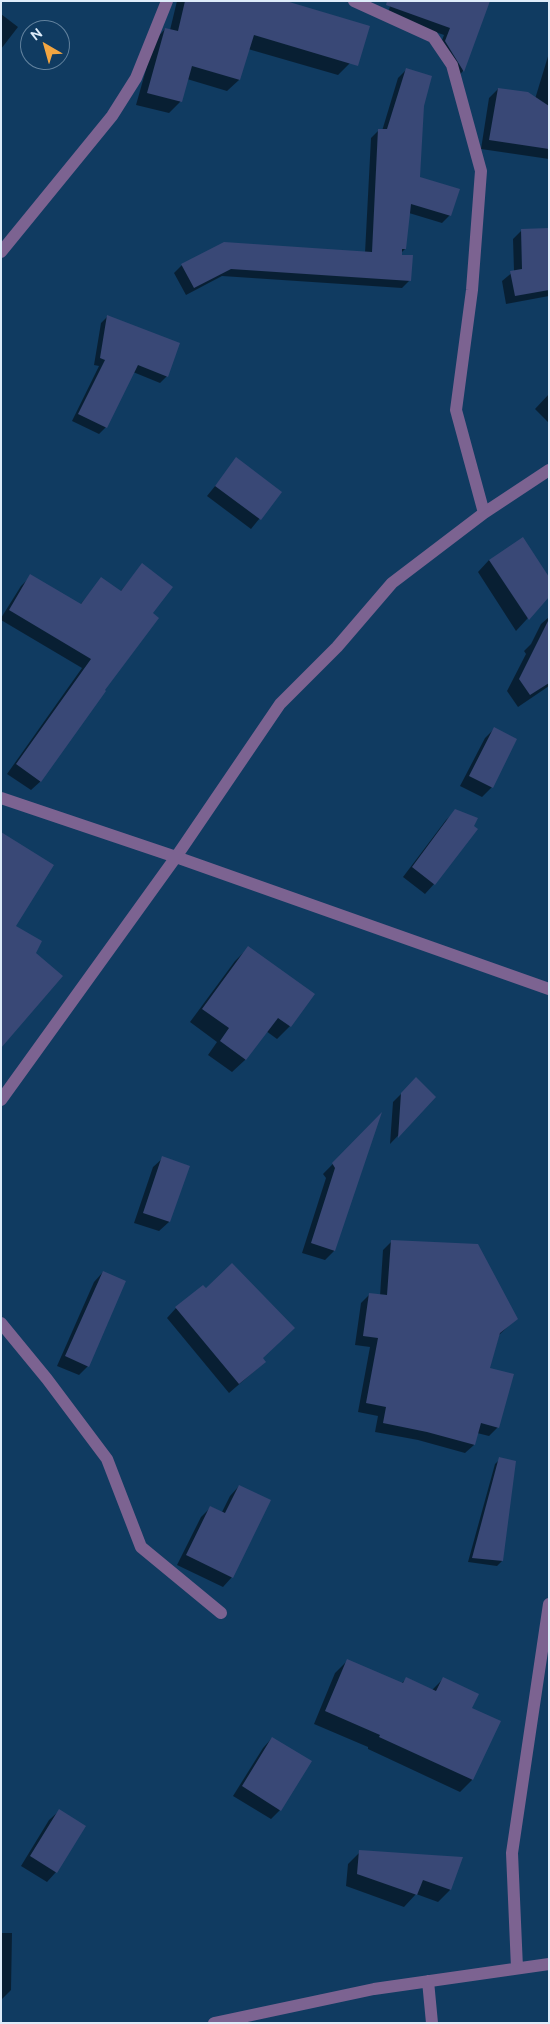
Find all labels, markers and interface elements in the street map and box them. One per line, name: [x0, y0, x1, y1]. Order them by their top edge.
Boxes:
north arrow: [20, 20, 70, 70]
text: N: [27, 24, 45, 43]

